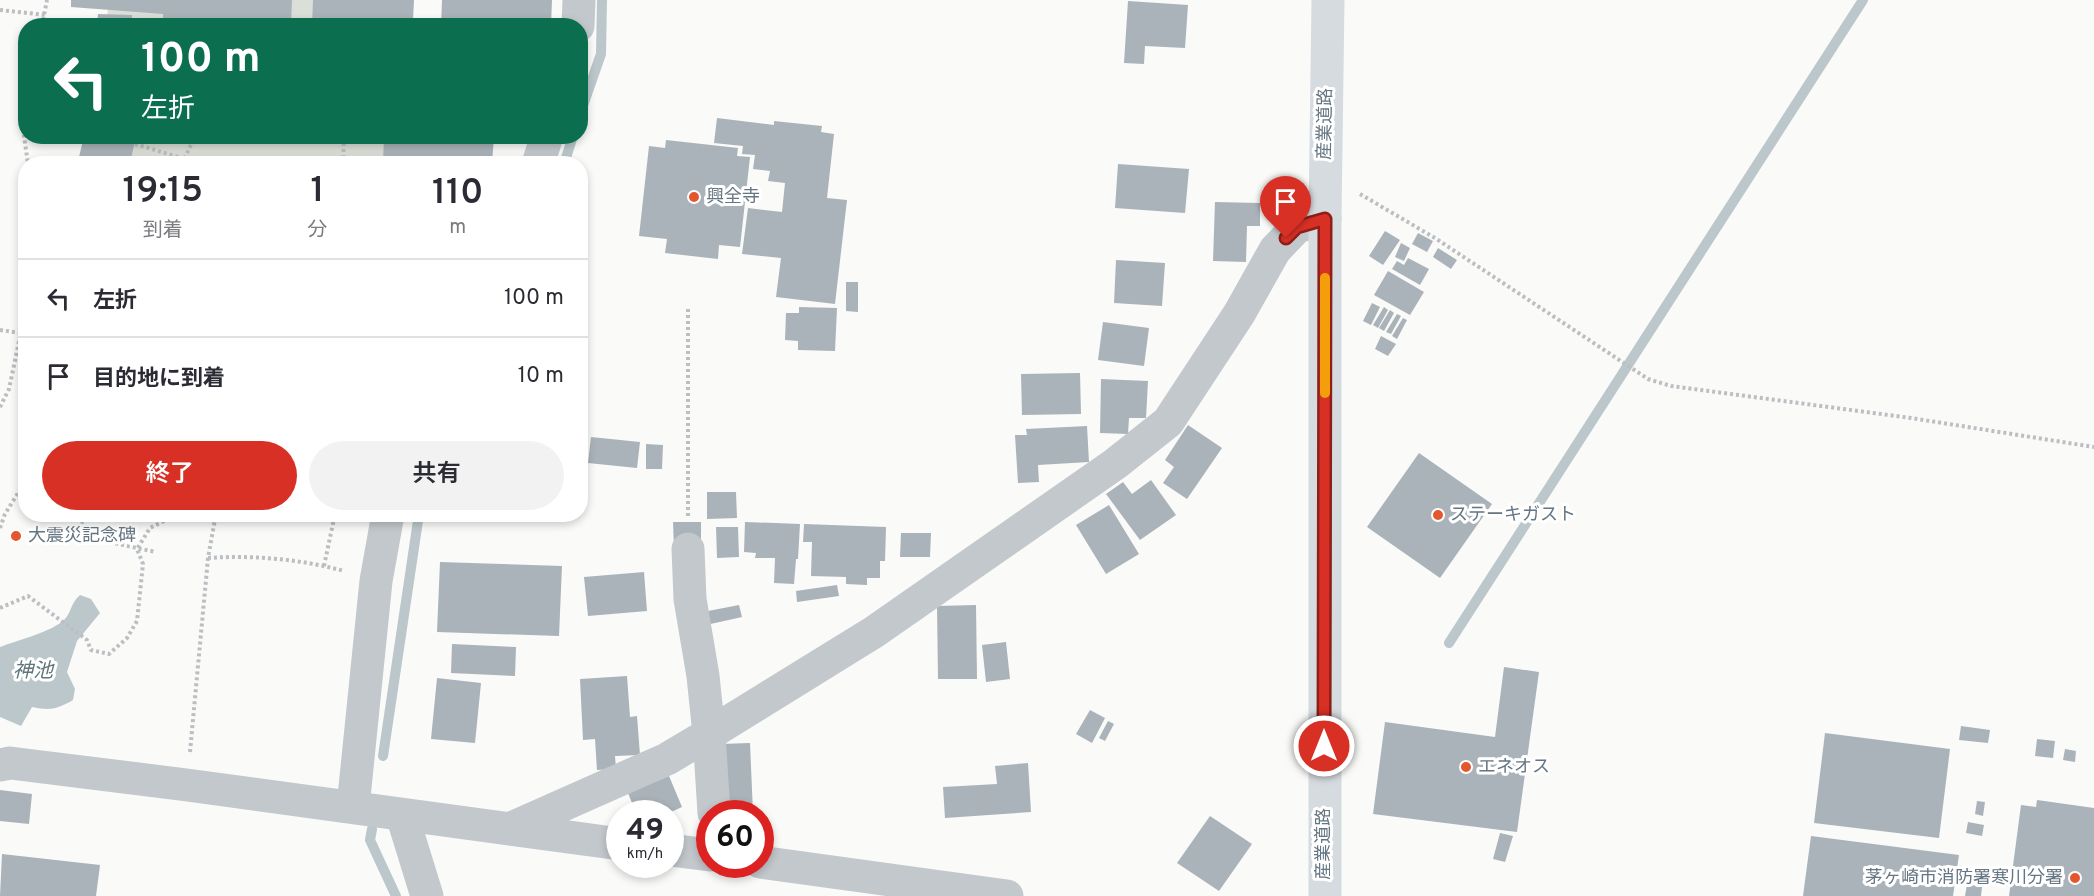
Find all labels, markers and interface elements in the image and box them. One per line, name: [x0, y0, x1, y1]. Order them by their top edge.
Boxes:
text: 100 m: [141, 34, 260, 87]
icon: left: [42, 42, 120, 120]
street label: 産業道路: [1314, 88, 1338, 160]
text: 左折: [141, 93, 195, 127]
text: 19:15: [122, 169, 203, 215]
text: 1: [310, 169, 325, 215]
text: 110: [432, 171, 484, 217]
pin: [1260, 176, 1311, 238]
icon: arrive: [1269, 185, 1302, 218]
place label: 興全寺: [706, 186, 760, 209]
marker: 興全寺: [687, 190, 701, 204]
text: m: [449, 215, 466, 241]
text: 到着: [143, 218, 183, 244]
text: 分: [308, 218, 328, 244]
icon: left: [42, 282, 75, 315]
text: 100 m: [504, 285, 564, 312]
text: 左折: [93, 288, 137, 315]
icon: arrive: [42, 360, 75, 393]
text: 10 m: [518, 363, 564, 390]
text: 目的地に到着: [93, 366, 225, 393]
button: 終了: [42, 441, 297, 510]
button: 共有: [309, 441, 564, 510]
place label: ステーキガスト: [1450, 504, 1576, 527]
marker: ステーキガスト: [1431, 508, 1445, 522]
place label: 大震災記念碑: [28, 525, 136, 548]
marker: 大震災記念碑: [9, 529, 23, 543]
water label: 神池: [13, 659, 55, 685]
position arrow: [1292, 714, 1356, 778]
place label: エネオス: [1478, 756, 1550, 779]
marker: エネオス: [1459, 760, 1473, 774]
speed limit sign: 60: [696, 800, 774, 878]
street label: 産業道路: [1313, 808, 1336, 880]
text: 49: [626, 813, 664, 850]
text: km/h: [627, 845, 663, 864]
place label: 茅ヶ崎市消防署寒川分署: [1865, 867, 2063, 890]
marker: 茅ヶ崎市消防署寒川分署: [2068, 871, 2082, 885]

